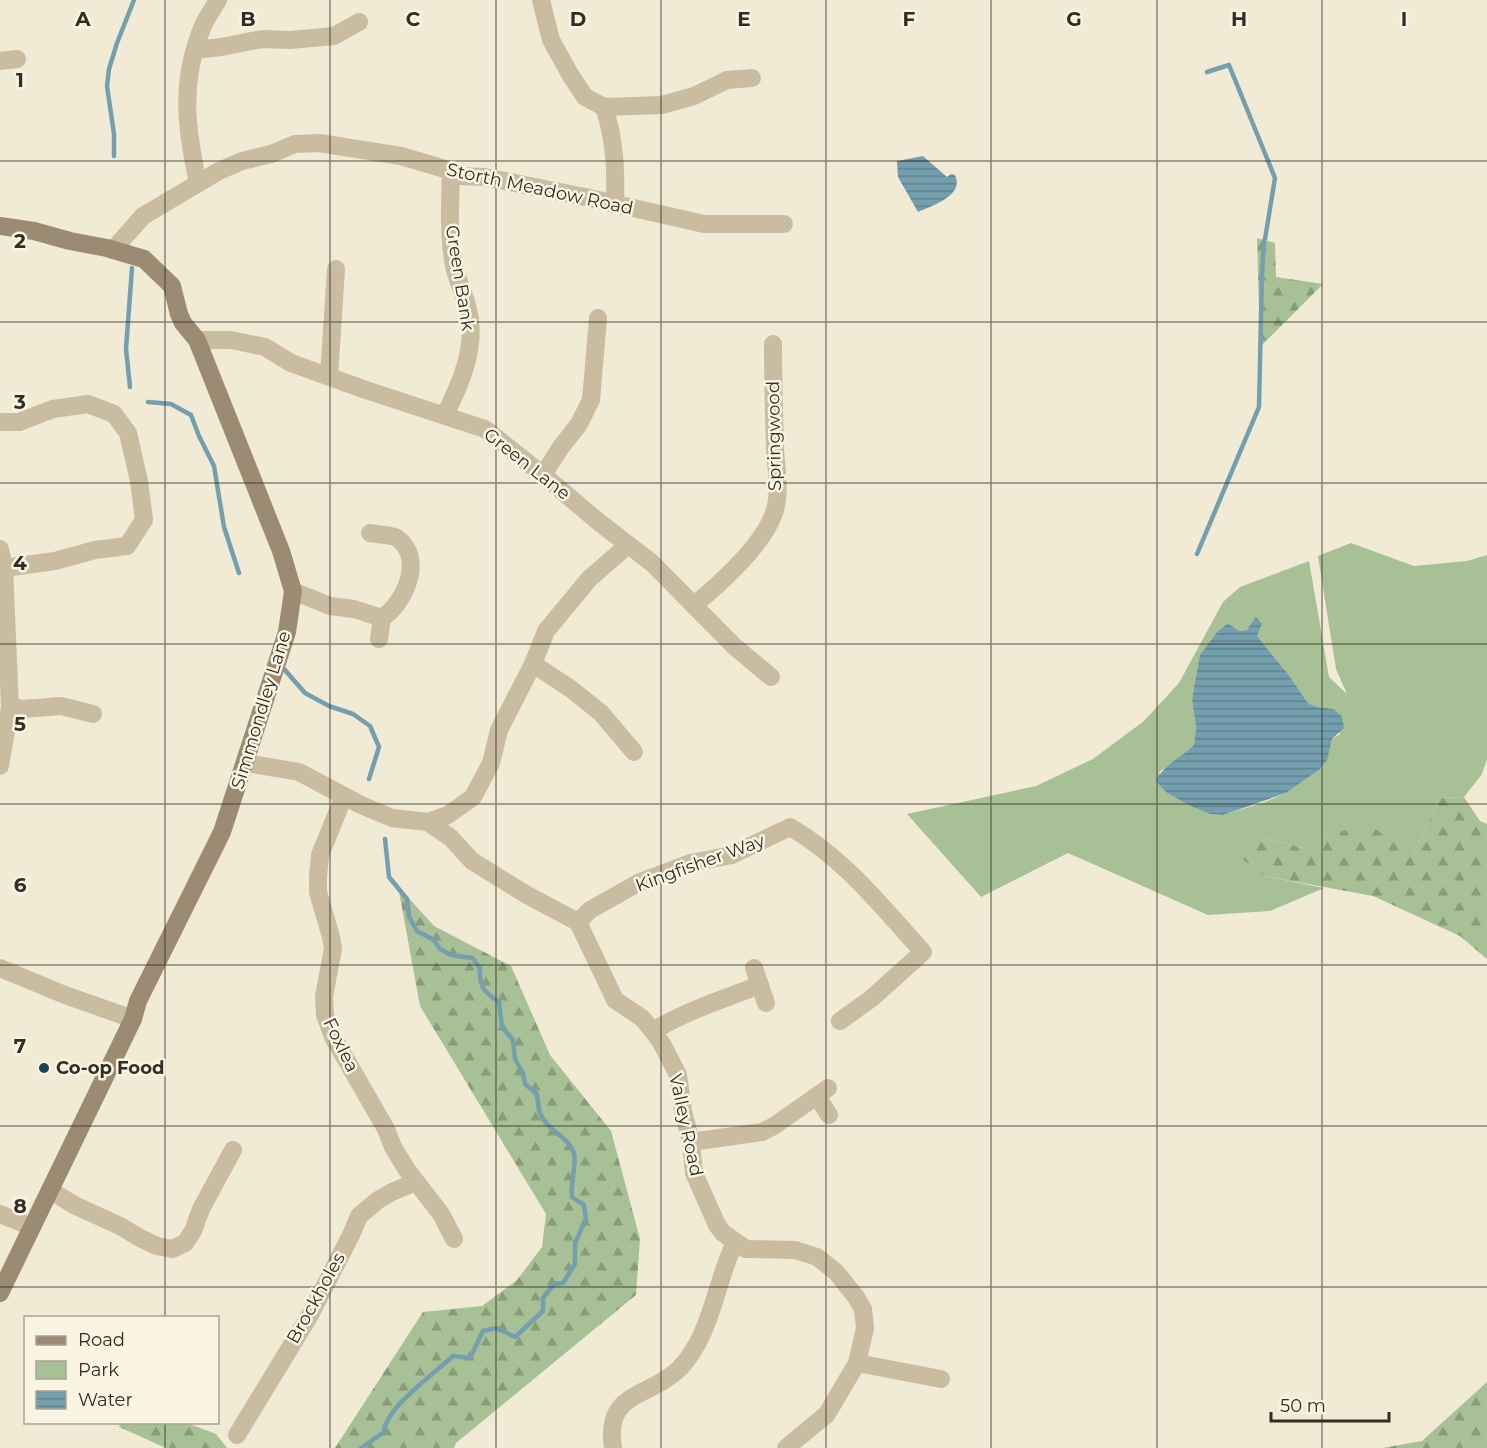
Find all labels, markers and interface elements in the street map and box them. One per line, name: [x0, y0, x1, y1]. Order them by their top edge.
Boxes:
text: A: [74, 7, 91, 31]
text: B: [240, 7, 256, 31]
text: C: [406, 7, 421, 31]
text: D: [570, 7, 586, 31]
text: E: [737, 7, 751, 31]
text: F: [903, 7, 916, 31]
text: G: [1066, 7, 1082, 31]
text: H: [1231, 7, 1247, 31]
text: I: [1401, 7, 1407, 31]
text: 1: [16, 68, 24, 92]
street label: Storth Meadow Road: [445, 158, 635, 220]
street label: Green Bank: [441, 224, 479, 333]
text: 2: [14, 229, 26, 253]
street label: Springwood: [762, 381, 786, 491]
text: 3: [13, 390, 26, 414]
street label: Green Lane: [479, 423, 575, 505]
text: 4: [13, 551, 27, 575]
street label: Simmondley Lane: [226, 628, 296, 792]
text: 5: [14, 712, 26, 736]
street label: Kingfisher Way: [632, 829, 768, 897]
text: 6: [14, 873, 27, 897]
street label: Foxlea: [318, 1014, 364, 1076]
text: 7: [14, 1034, 26, 1058]
place label: Co-op Food: [56, 1057, 164, 1079]
marker: Co-op Food: [37, 1061, 51, 1075]
street label: Valley Road: [664, 1072, 708, 1178]
text: 8: [13, 1194, 27, 1218]
street label: Brockholes: [282, 1249, 350, 1347]
legend: [24, 1316, 219, 1424]
text: Road: [78, 1329, 125, 1351]
text: Park: [78, 1359, 119, 1381]
scale bar: [1271, 1385, 1390, 1423]
text: Water: [78, 1389, 133, 1411]
text: 50 m: [1280, 1395, 1326, 1417]

